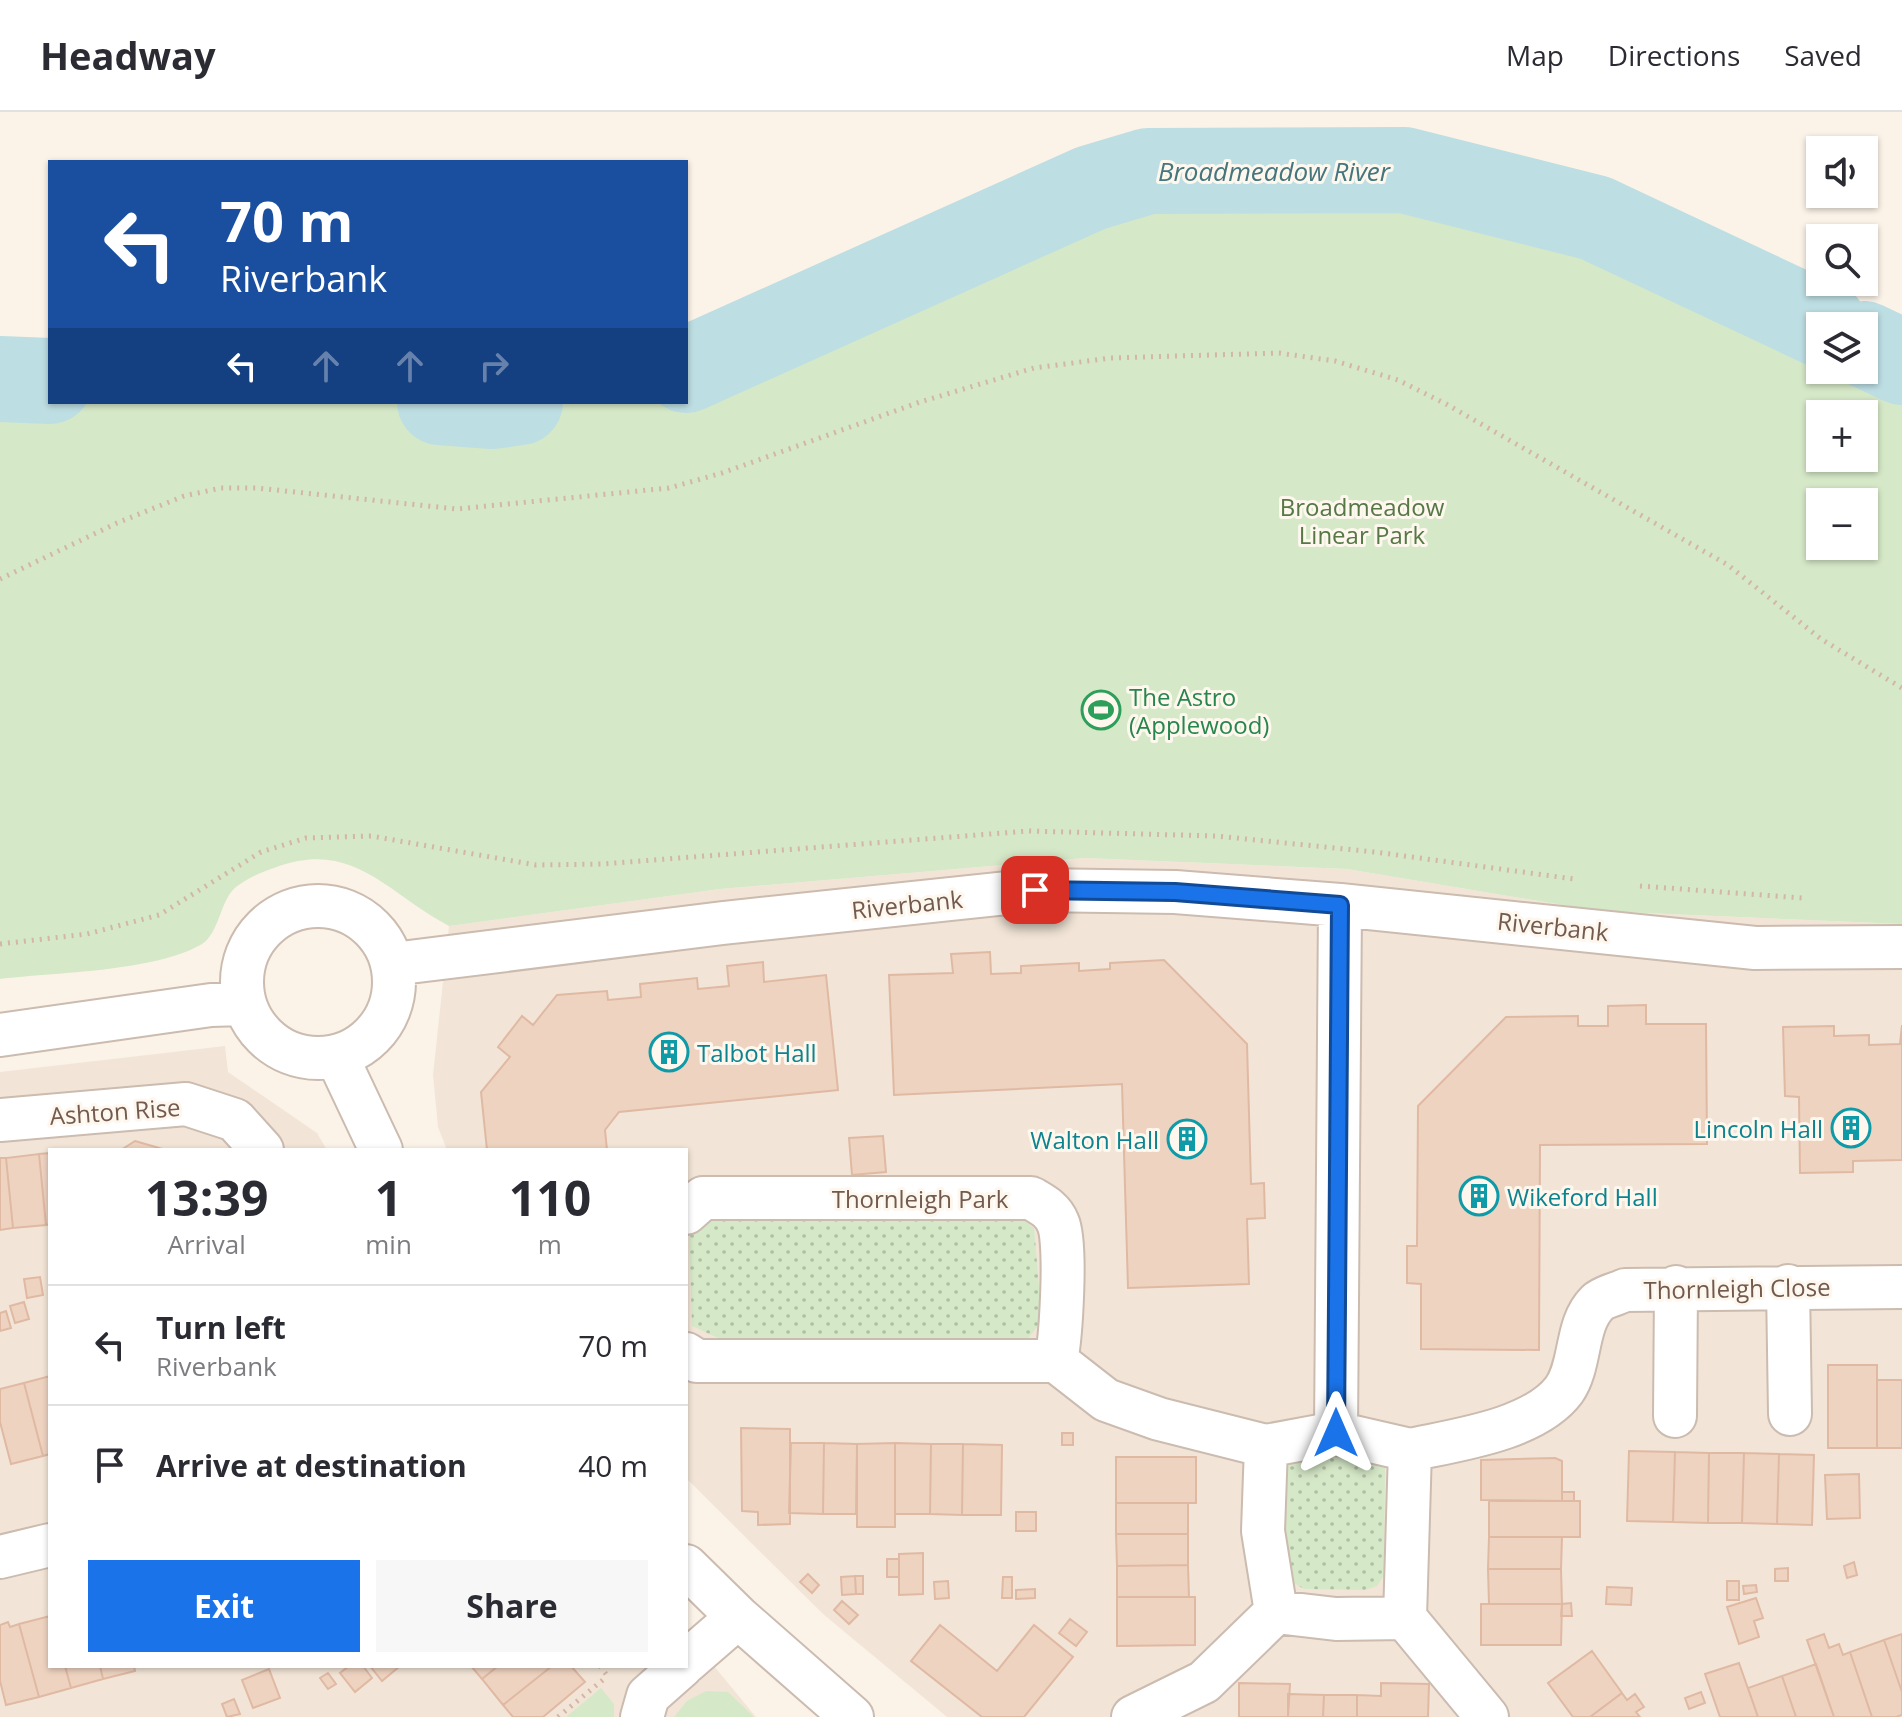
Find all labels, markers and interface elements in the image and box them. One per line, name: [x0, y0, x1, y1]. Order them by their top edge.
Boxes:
text: Headway: [40, 29, 216, 81]
text: Map: [1506, 36, 1564, 74]
text: Directions: [1608, 36, 1740, 74]
text: Saved: [1784, 36, 1862, 74]
map controls: [1806, 136, 1878, 560]
button: sound: [1806, 136, 1878, 208]
water label: Broadmeadow River: [1158, 153, 1392, 189]
text: 70 m: [220, 182, 354, 258]
icon: left: [88, 192, 192, 296]
button: search: [1806, 224, 1878, 296]
text: Riverbank: [220, 254, 387, 303]
button: layers: [1806, 312, 1878, 384]
icon: left: [220, 344, 264, 388]
icon: ahead: [304, 344, 348, 388]
icon: ahead: [388, 344, 432, 388]
icon: right: [472, 344, 516, 388]
button: +: [1806, 400, 1878, 472]
button: −: [1806, 488, 1878, 560]
park label: Broadmeadow Linear Park: [1280, 490, 1445, 551]
place label: The Astro (Applewood): [1129, 680, 1269, 741]
sports icon: The Astro (Applewood): [1080, 689, 1122, 731]
pin: [1001, 856, 1069, 924]
icon: arrive: [1013, 868, 1057, 912]
street label: Riverbank: [850, 882, 965, 926]
street label: Riverbank: [1496, 904, 1611, 948]
building icon: Talbot Hall: [648, 1031, 690, 1073]
place label: Talbot Hall: [697, 1036, 817, 1069]
street label: Ashton Rise: [48, 1090, 182, 1132]
building icon: Lincoln Hall: [1830, 1107, 1872, 1149]
place label: Lincoln Hall: [1694, 1112, 1823, 1145]
building icon: Walton Hall: [1166, 1118, 1208, 1160]
place label: Walton Hall: [1030, 1123, 1159, 1156]
text: 13:39: [145, 1165, 268, 1230]
text: 1: [375, 1165, 402, 1230]
text: 110: [509, 1165, 591, 1230]
building icon: Wikeford Hall: [1458, 1175, 1500, 1217]
place label: Wikeford Hall: [1507, 1180, 1658, 1213]
street label: Thornleigh Park: [832, 1182, 1009, 1215]
text: Arrival: [167, 1226, 246, 1262]
text: min: [365, 1226, 412, 1262]
text: m: [538, 1226, 562, 1262]
street label: Thornleigh Close: [1643, 1270, 1831, 1306]
text: Turn left: [156, 1307, 286, 1348]
icon: left: [88, 1323, 132, 1367]
text: 70 m: [578, 1325, 648, 1366]
text: Riverbank: [156, 1348, 277, 1384]
position arrow: [1294, 1391, 1378, 1475]
icon: arrive: [88, 1443, 132, 1487]
text: Arrive at destination: [156, 1445, 467, 1486]
text: 40 m: [578, 1445, 648, 1486]
button: Exit: [88, 1560, 360, 1652]
button: Share: [376, 1560, 648, 1652]

